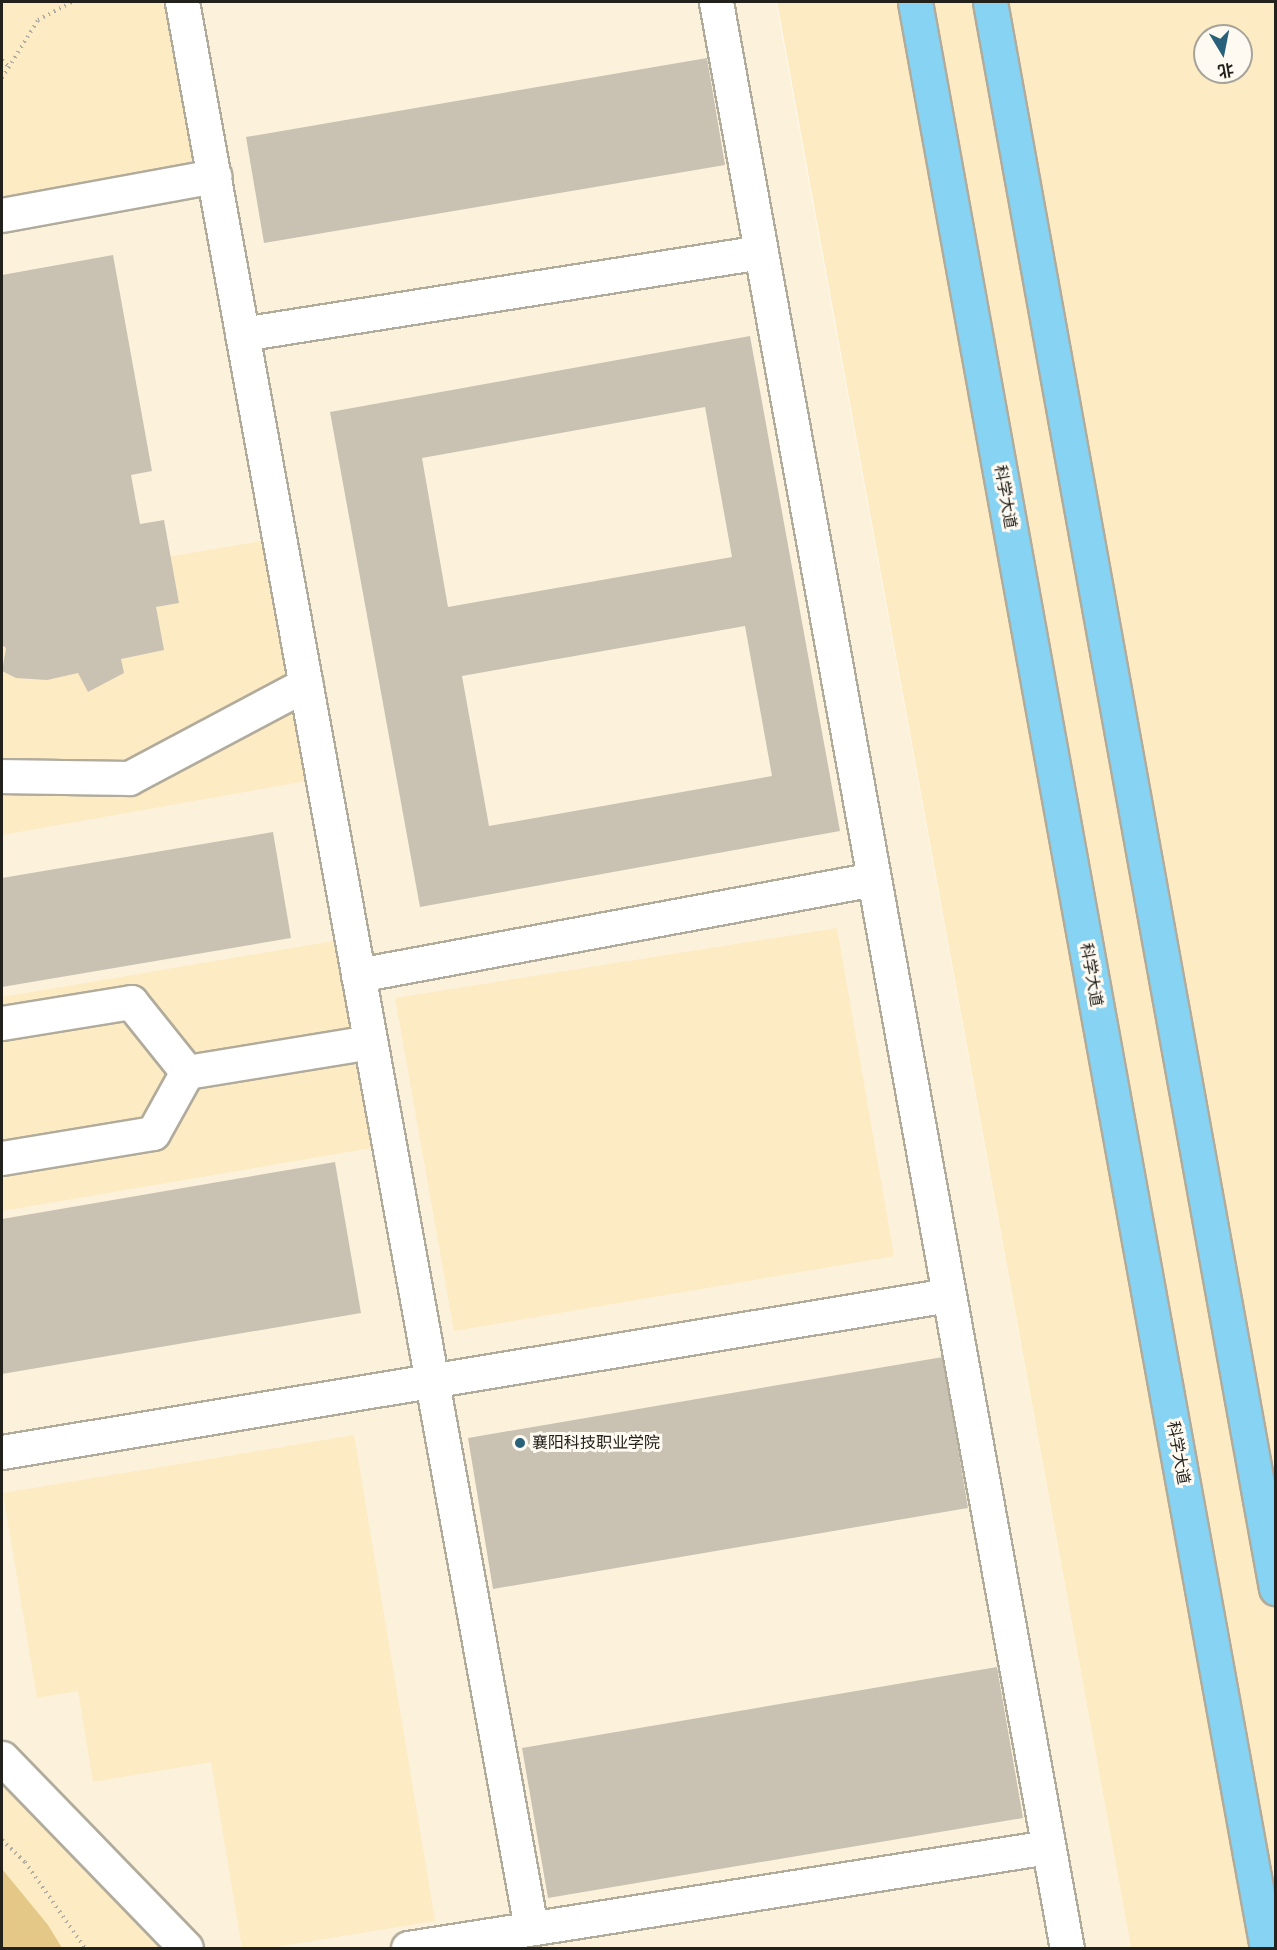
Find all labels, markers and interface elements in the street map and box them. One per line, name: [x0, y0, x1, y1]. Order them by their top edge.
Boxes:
north arrow: [1193, 24, 1253, 84]
text: 北: [1216, 60, 1235, 81]
street label: 科学大道: [990, 464, 1020, 530]
street label: 科学大道: [1076, 942, 1106, 1008]
street label: 科学大道: [1163, 1420, 1193, 1486]
place label: 襄阳科技职业学院: [532, 1433, 660, 1453]
marker: 襄阳科技职业学院: [513, 1436, 527, 1450]

